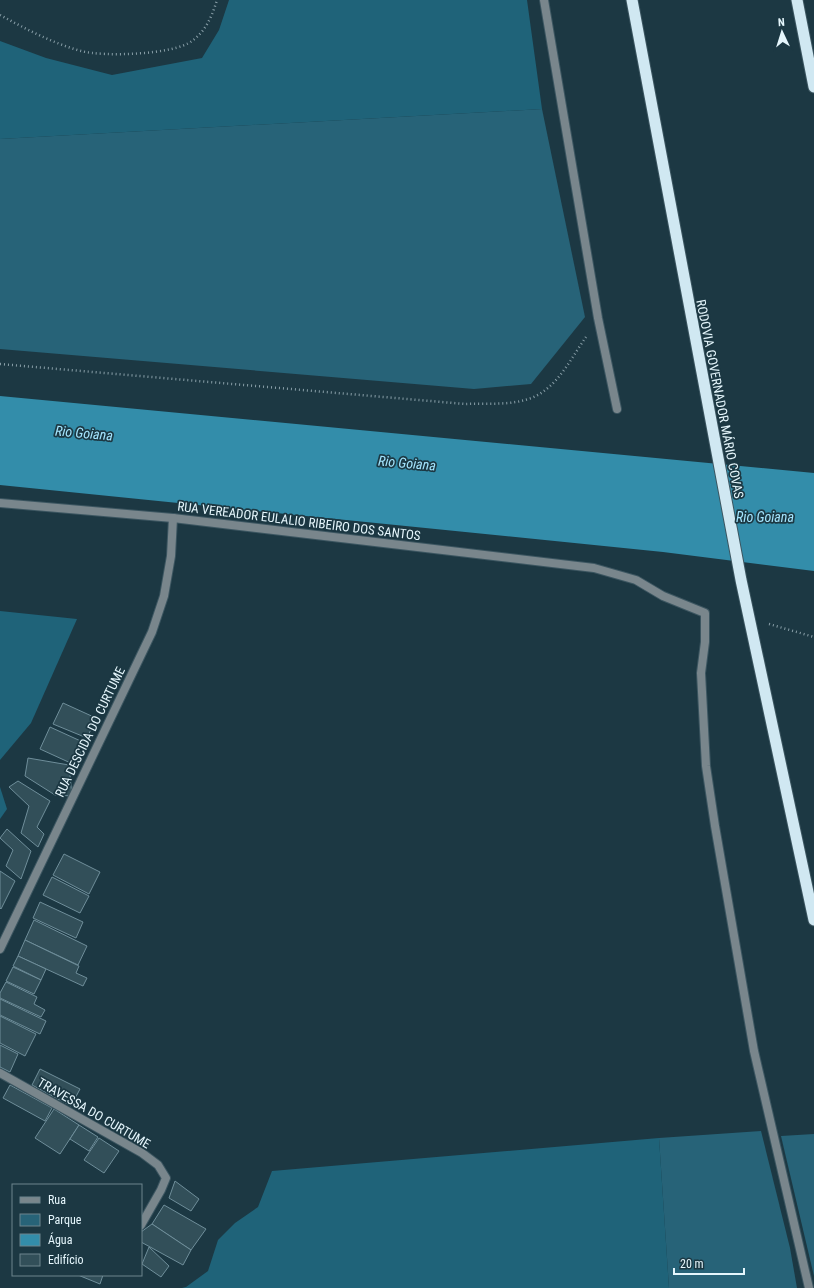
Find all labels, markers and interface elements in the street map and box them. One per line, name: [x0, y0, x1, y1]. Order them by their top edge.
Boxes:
north arrow: [762, 12, 802, 52]
text: N: [778, 16, 785, 29]
street label: RODOVIA GOVERNADOR MÁRIO COVAS: [693, 298, 747, 500]
water label: Rio Goiana: [54, 423, 114, 443]
water label: Rio Goiana: [377, 453, 437, 473]
street label: RUA VEREADOR EULALIO RIBEIRO DOS SANTOS: [177, 499, 422, 543]
water label: Rio Goiana: [736, 509, 794, 525]
street label: RUA DESCIDA DO CURTUME: [52, 664, 128, 800]
street label: TRAVESSA DO CURTUME: [35, 1075, 153, 1151]
legend: [12, 1184, 142, 1276]
text: Rua: [48, 1193, 66, 1207]
text: Parque: [48, 1213, 82, 1227]
text: Água: [48, 1232, 73, 1247]
scale bar: [674, 1250, 744, 1276]
text: Edifício: [48, 1253, 84, 1267]
text: 20 m: [680, 1257, 704, 1271]

